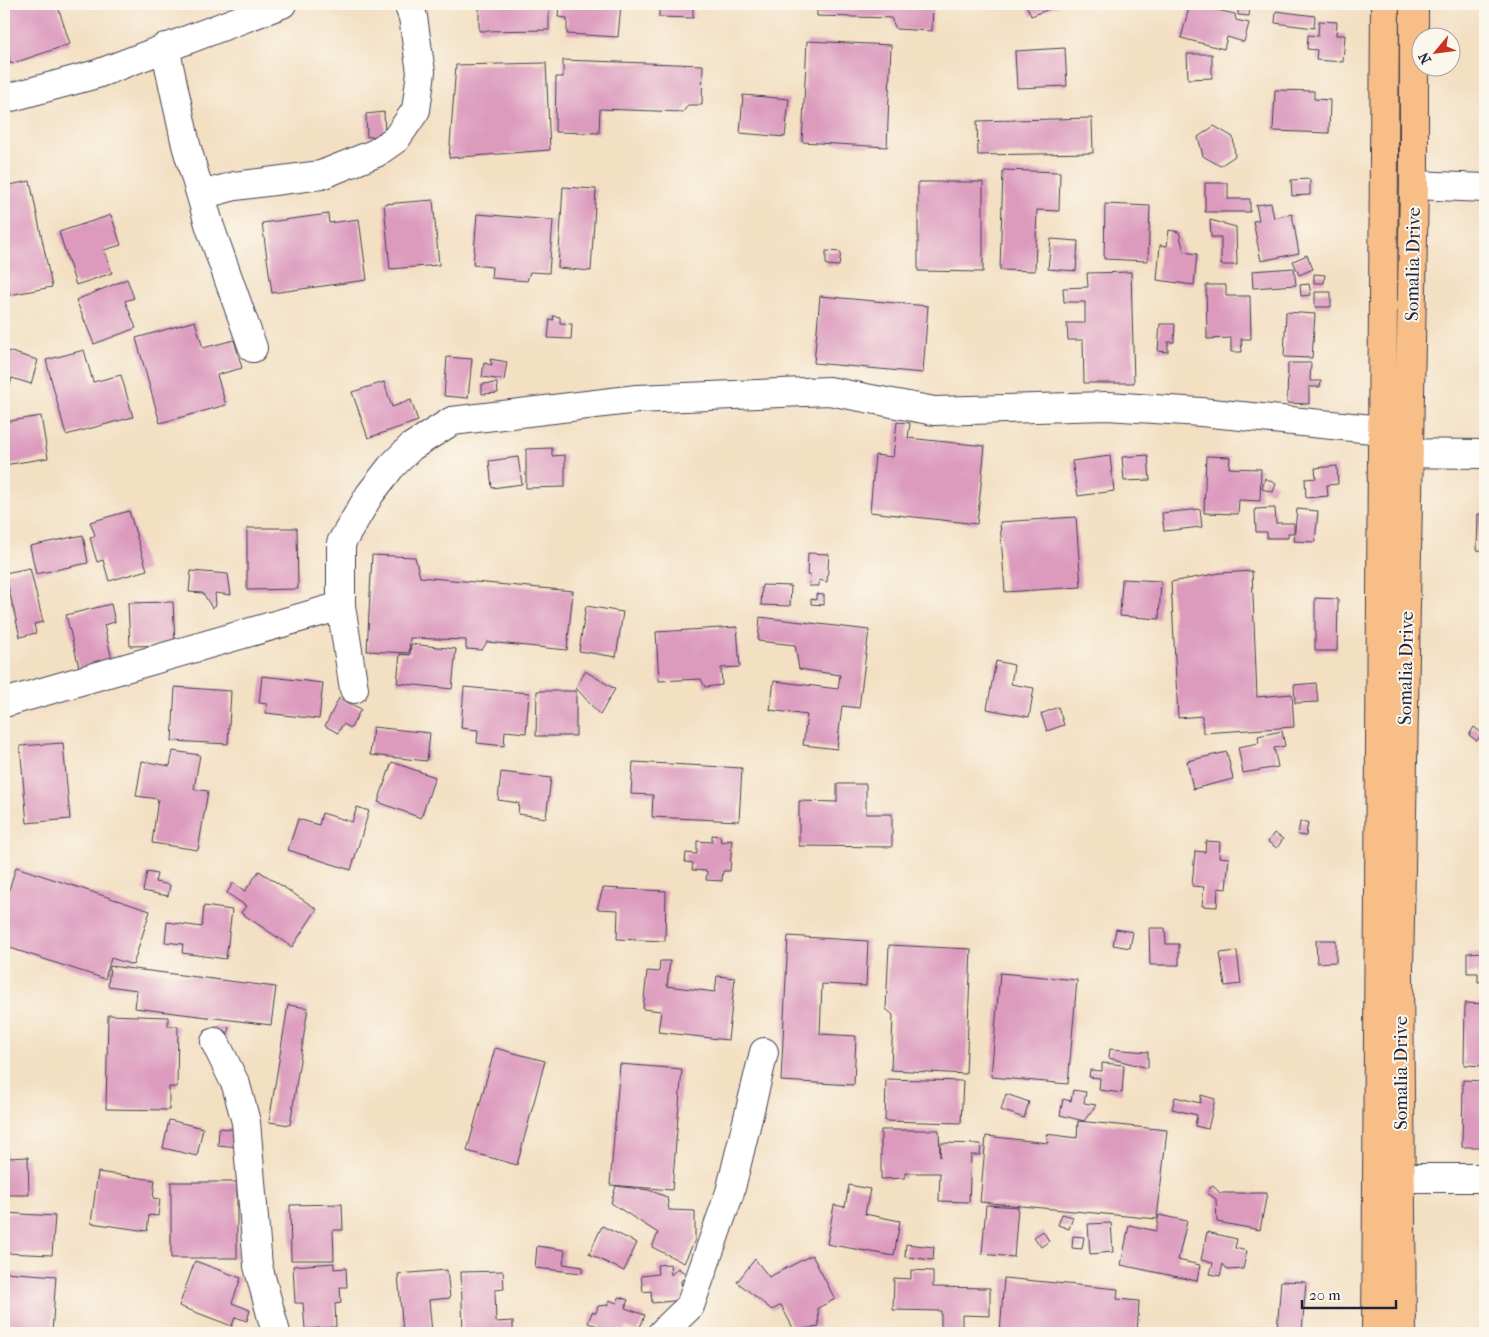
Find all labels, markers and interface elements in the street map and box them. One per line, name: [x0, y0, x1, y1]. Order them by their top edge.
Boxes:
north arrow: [1412, 28, 1462, 78]
text: N: [1415, 49, 1435, 67]
street label: Somalia Drive: [1401, 207, 1425, 321]
street label: Somalia Drive: [1394, 611, 1418, 725]
street label: Somalia Drive: [1390, 1016, 1412, 1130]
scale bar: [1302, 1277, 1395, 1309]
text: 20 m: [1309, 1286, 1341, 1304]

